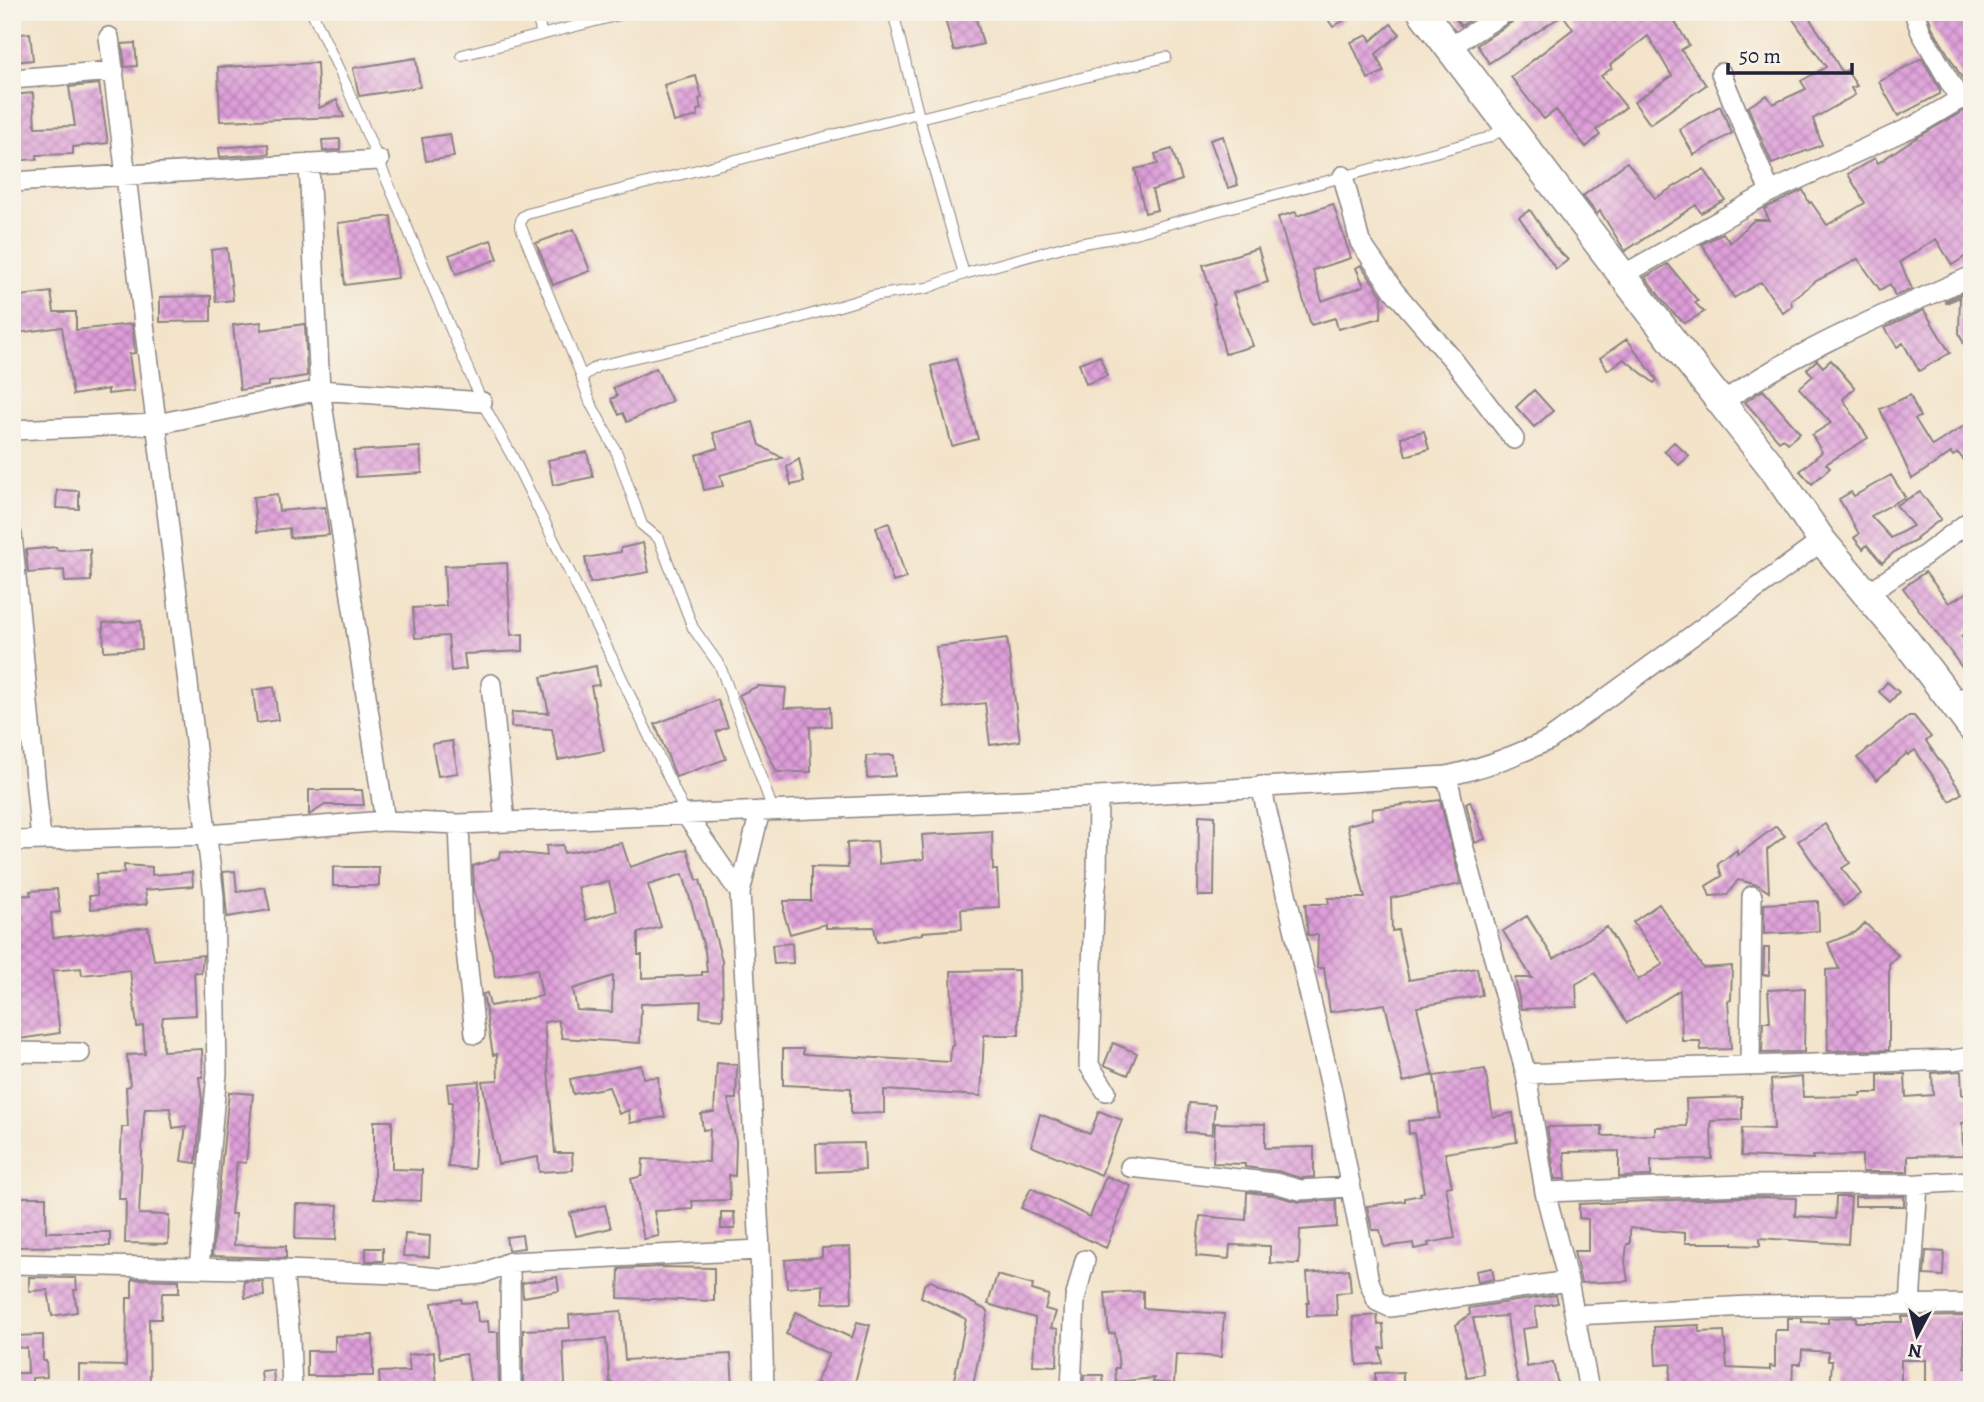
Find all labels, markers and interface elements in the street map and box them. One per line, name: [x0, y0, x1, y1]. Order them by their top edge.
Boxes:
scale bar: [1728, 32, 1853, 76]
text: 50 m: [1739, 42, 1781, 70]
north arrow: [1882, 1300, 1952, 1370]
text: N: [1906, 1337, 1924, 1365]

